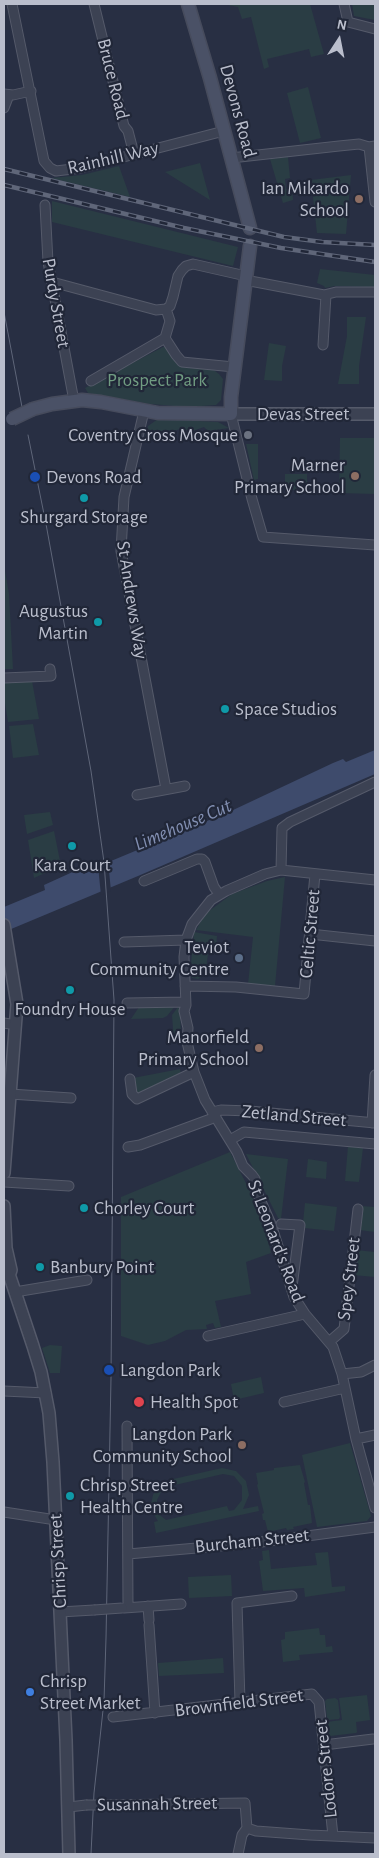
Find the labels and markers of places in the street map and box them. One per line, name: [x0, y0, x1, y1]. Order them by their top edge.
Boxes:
place label: Ian Mikardo School: [261, 177, 349, 221]
marker: Ian Mikardo School: [353, 193, 365, 205]
place label: Coventry Cross Mosque: [68, 424, 238, 446]
marker: Coventry Cross Mosque: [242, 429, 254, 441]
place label: Marner Primary School: [234, 454, 345, 498]
place label: Devons Road: [46, 466, 142, 488]
marker: Devons Road: [28, 470, 42, 484]
marker: Marner Primary School: [349, 470, 361, 482]
marker: Shurgard Storage: [78, 492, 90, 504]
place label: Shurgard Storage: [20, 506, 148, 528]
place label: Augustus Martin: [19, 600, 88, 644]
marker: Augustus Martin: [92, 616, 104, 628]
place label: Space Studios: [235, 698, 337, 720]
marker: Space Studios: [219, 703, 231, 715]
marker: Kara Court: [66, 840, 78, 852]
place label: Kara Court: [33, 854, 111, 876]
place label: Teviot Community Centre: [90, 936, 229, 980]
marker: Teviot Community Centre: [233, 952, 245, 964]
marker: Foundry House: [64, 984, 76, 996]
place label: Foundry House: [14, 998, 126, 1020]
place label: Manorfield Primary School: [138, 1026, 249, 1070]
marker: Manorfield Primary School: [253, 1042, 265, 1054]
place label: Chorley Court: [94, 1197, 194, 1219]
marker: Chorley Court: [78, 1202, 90, 1214]
place label: Banbury Point: [50, 1256, 154, 1278]
marker: Banbury Point: [34, 1261, 46, 1273]
place label: Langdon Park: [120, 1359, 220, 1381]
marker: Langdon Park: [102, 1363, 116, 1377]
place label: Health Spot: [150, 1391, 238, 1413]
marker: Health Spot: [132, 1395, 146, 1409]
place label: Langdon Park Community School: [93, 1423, 232, 1467]
marker: Langdon Park Community School: [236, 1439, 248, 1451]
place label: Chrisp Street Health Centre: [80, 1474, 183, 1518]
marker: Chrisp Street Health Centre: [64, 1490, 76, 1502]
place label: Chrisp Street Market: [40, 1670, 141, 1714]
marker: Chrisp Street Market: [24, 1686, 36, 1698]

